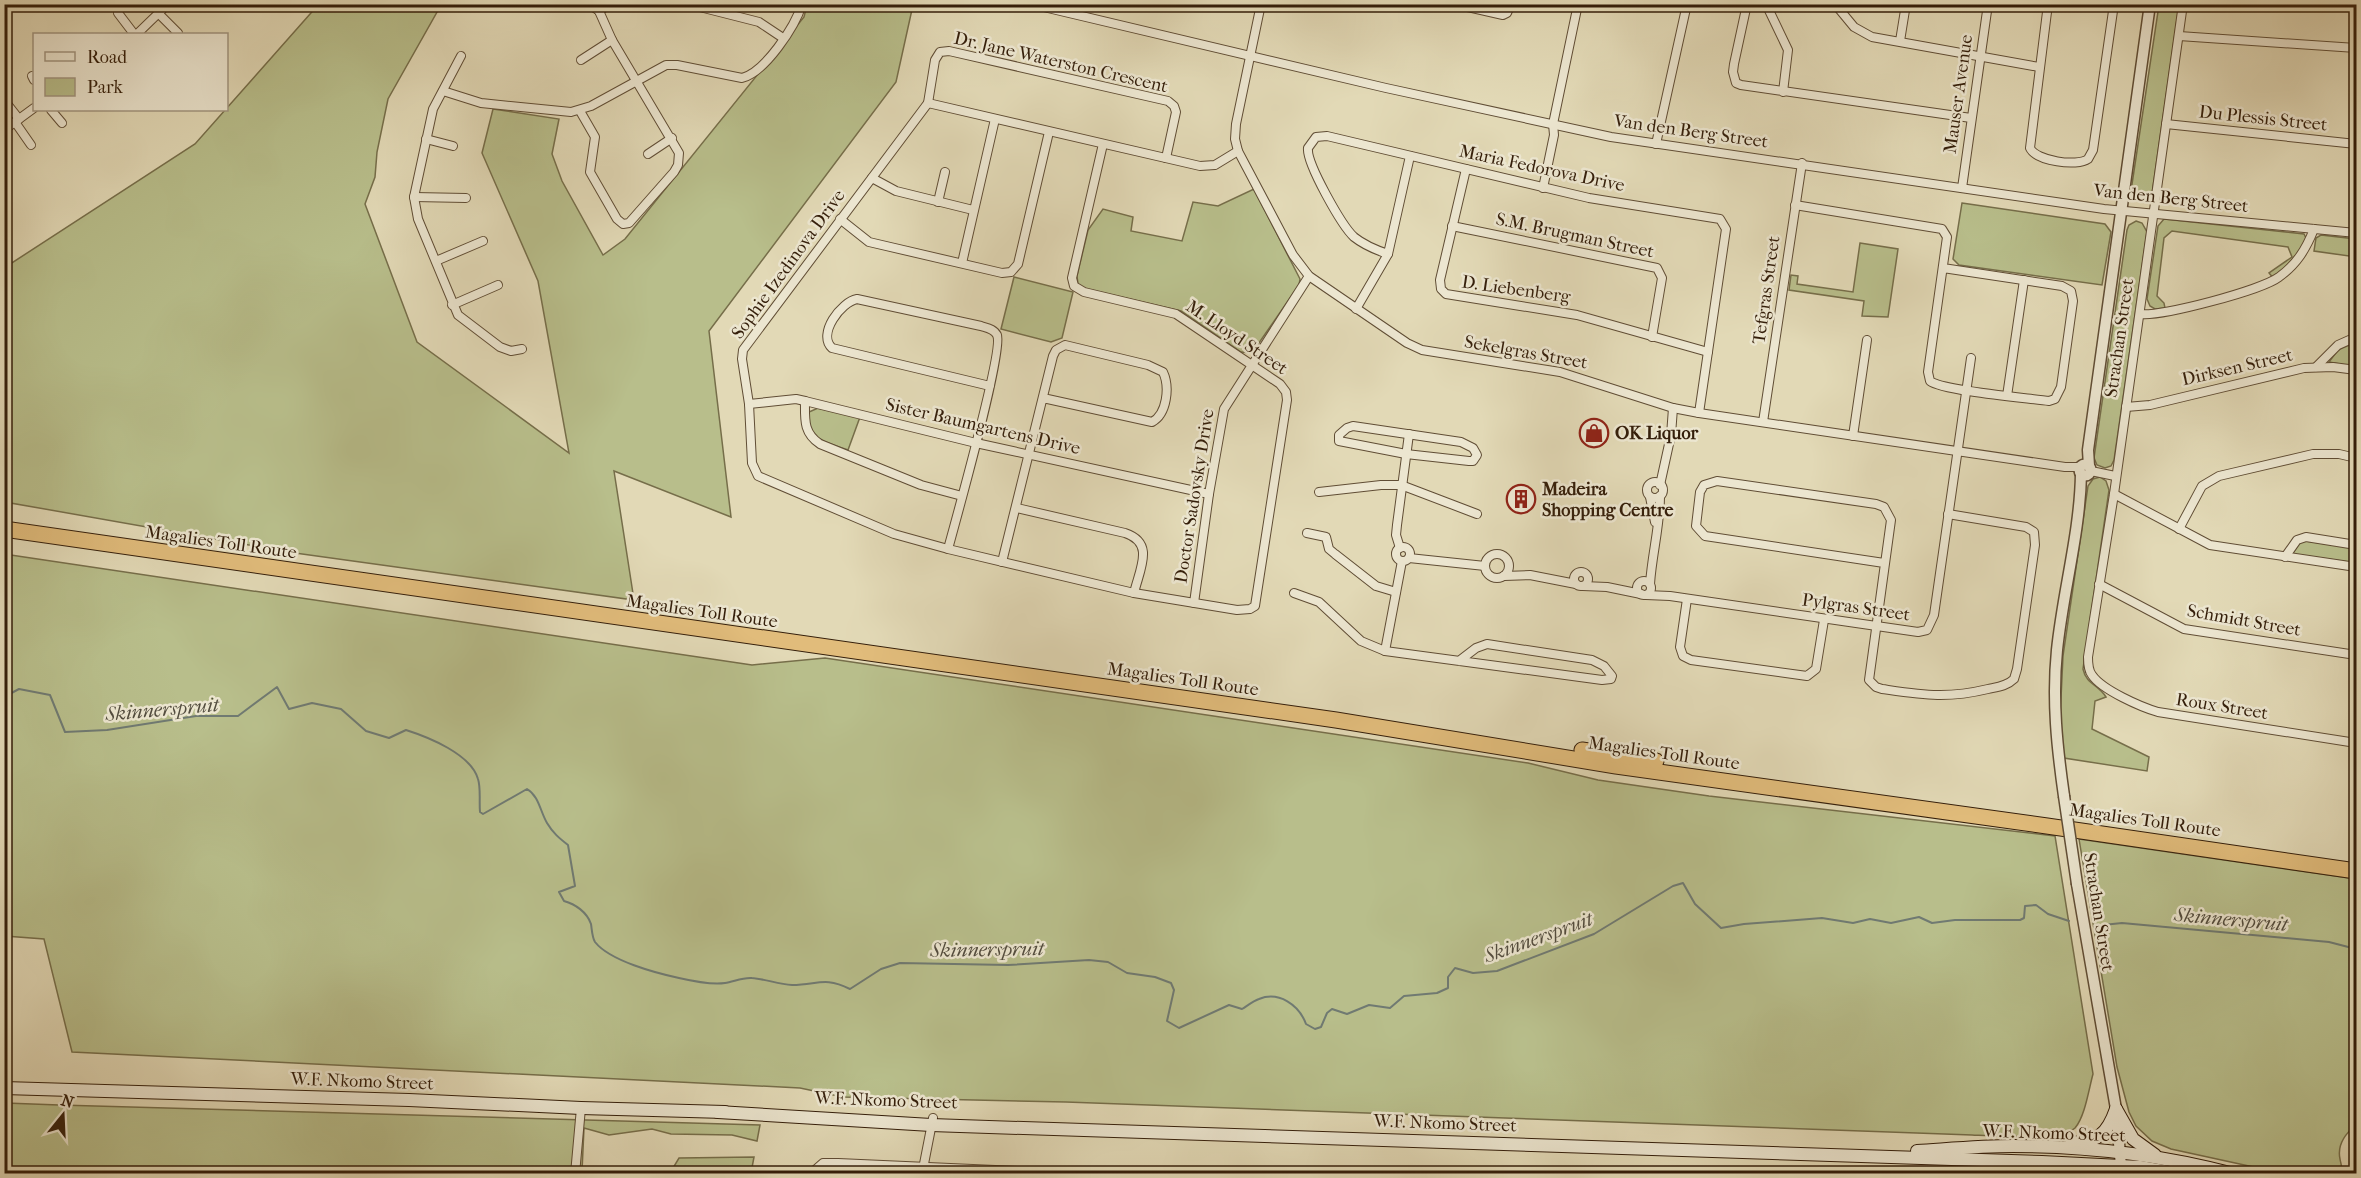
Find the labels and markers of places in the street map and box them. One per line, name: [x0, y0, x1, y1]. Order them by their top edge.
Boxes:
shop icon: OK Liquor: [1578, 417, 1610, 449]
place label: OK Liquor: [1615, 423, 1698, 444]
place label: Madeira Shopping Centre: [1541, 479, 1673, 521]
building icon: Madeira Shopping Centre: [1505, 483, 1537, 515]

